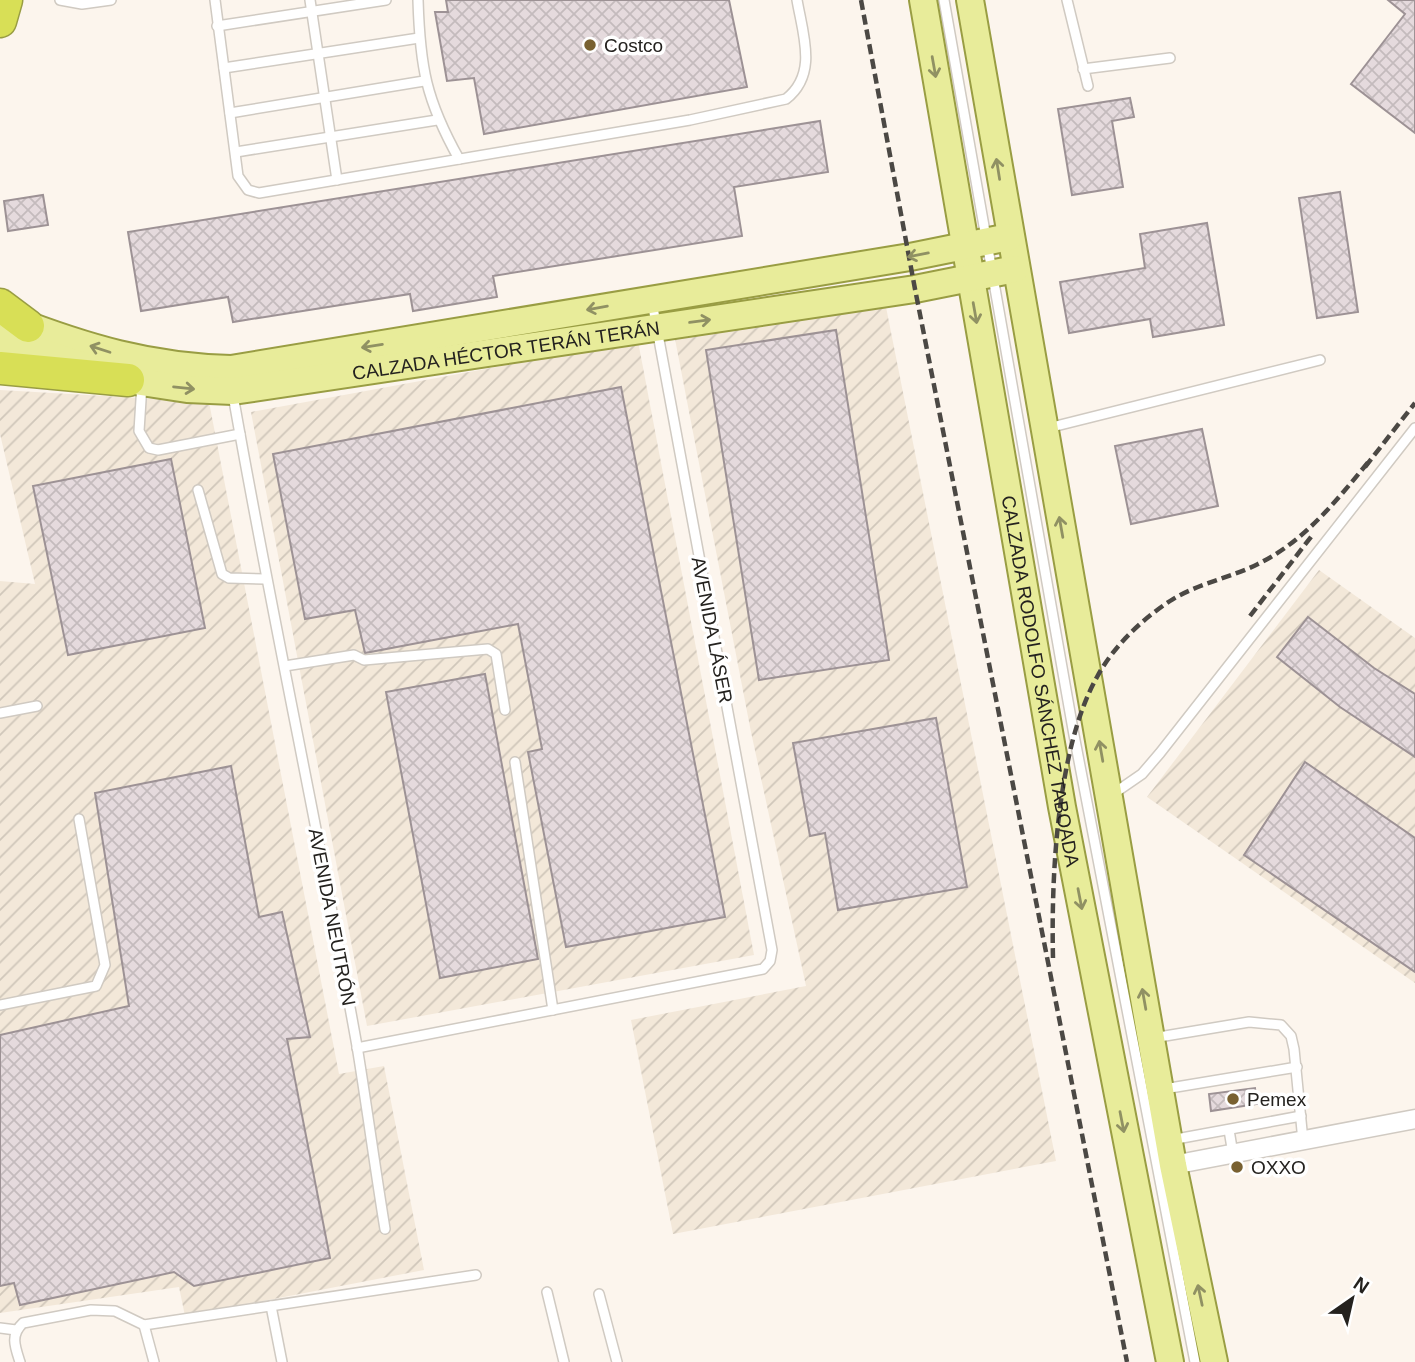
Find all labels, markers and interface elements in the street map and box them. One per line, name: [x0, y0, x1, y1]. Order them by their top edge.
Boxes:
place label: Costco: [604, 35, 663, 56]
marker: Costco: [582, 37, 598, 53]
one-way arrow: [928, 55, 941, 78]
one-way arrow: [991, 158, 1004, 181]
one-way arrow: [907, 249, 930, 263]
one-way arrow: [969, 301, 982, 324]
one-way arrow: [586, 302, 609, 315]
one-way arrow: [688, 314, 711, 327]
street label: CALZADA HÉCTOR TERÁN TERÁN: [351, 317, 661, 384]
one-way arrow: [362, 340, 384, 353]
one-way arrow: [90, 341, 112, 354]
one-way arrow: [172, 382, 195, 395]
street label: CALZADA RODOLFO SÁNCHEZ TABOADA: [998, 494, 1084, 869]
one-way arrow: [1054, 516, 1067, 539]
street label: AVENIDA LÁSER: [688, 555, 736, 705]
one-way arrow: [1094, 740, 1107, 763]
street label: AVENIDA NEUTRÓN: [305, 827, 359, 1007]
one-way arrow: [1073, 887, 1087, 910]
one-way arrow: [1137, 989, 1150, 1011]
place label: Pemex: [1247, 1089, 1307, 1110]
marker: Pemex: [1225, 1091, 1241, 1107]
one-way arrow: [1115, 1110, 1129, 1133]
place label: OXXO: [1251, 1157, 1306, 1178]
marker: OXXO: [1229, 1159, 1245, 1175]
north arrow: [1317, 1264, 1387, 1334]
text: N: [1350, 1273, 1373, 1298]
one-way arrow: [1192, 1284, 1206, 1307]

